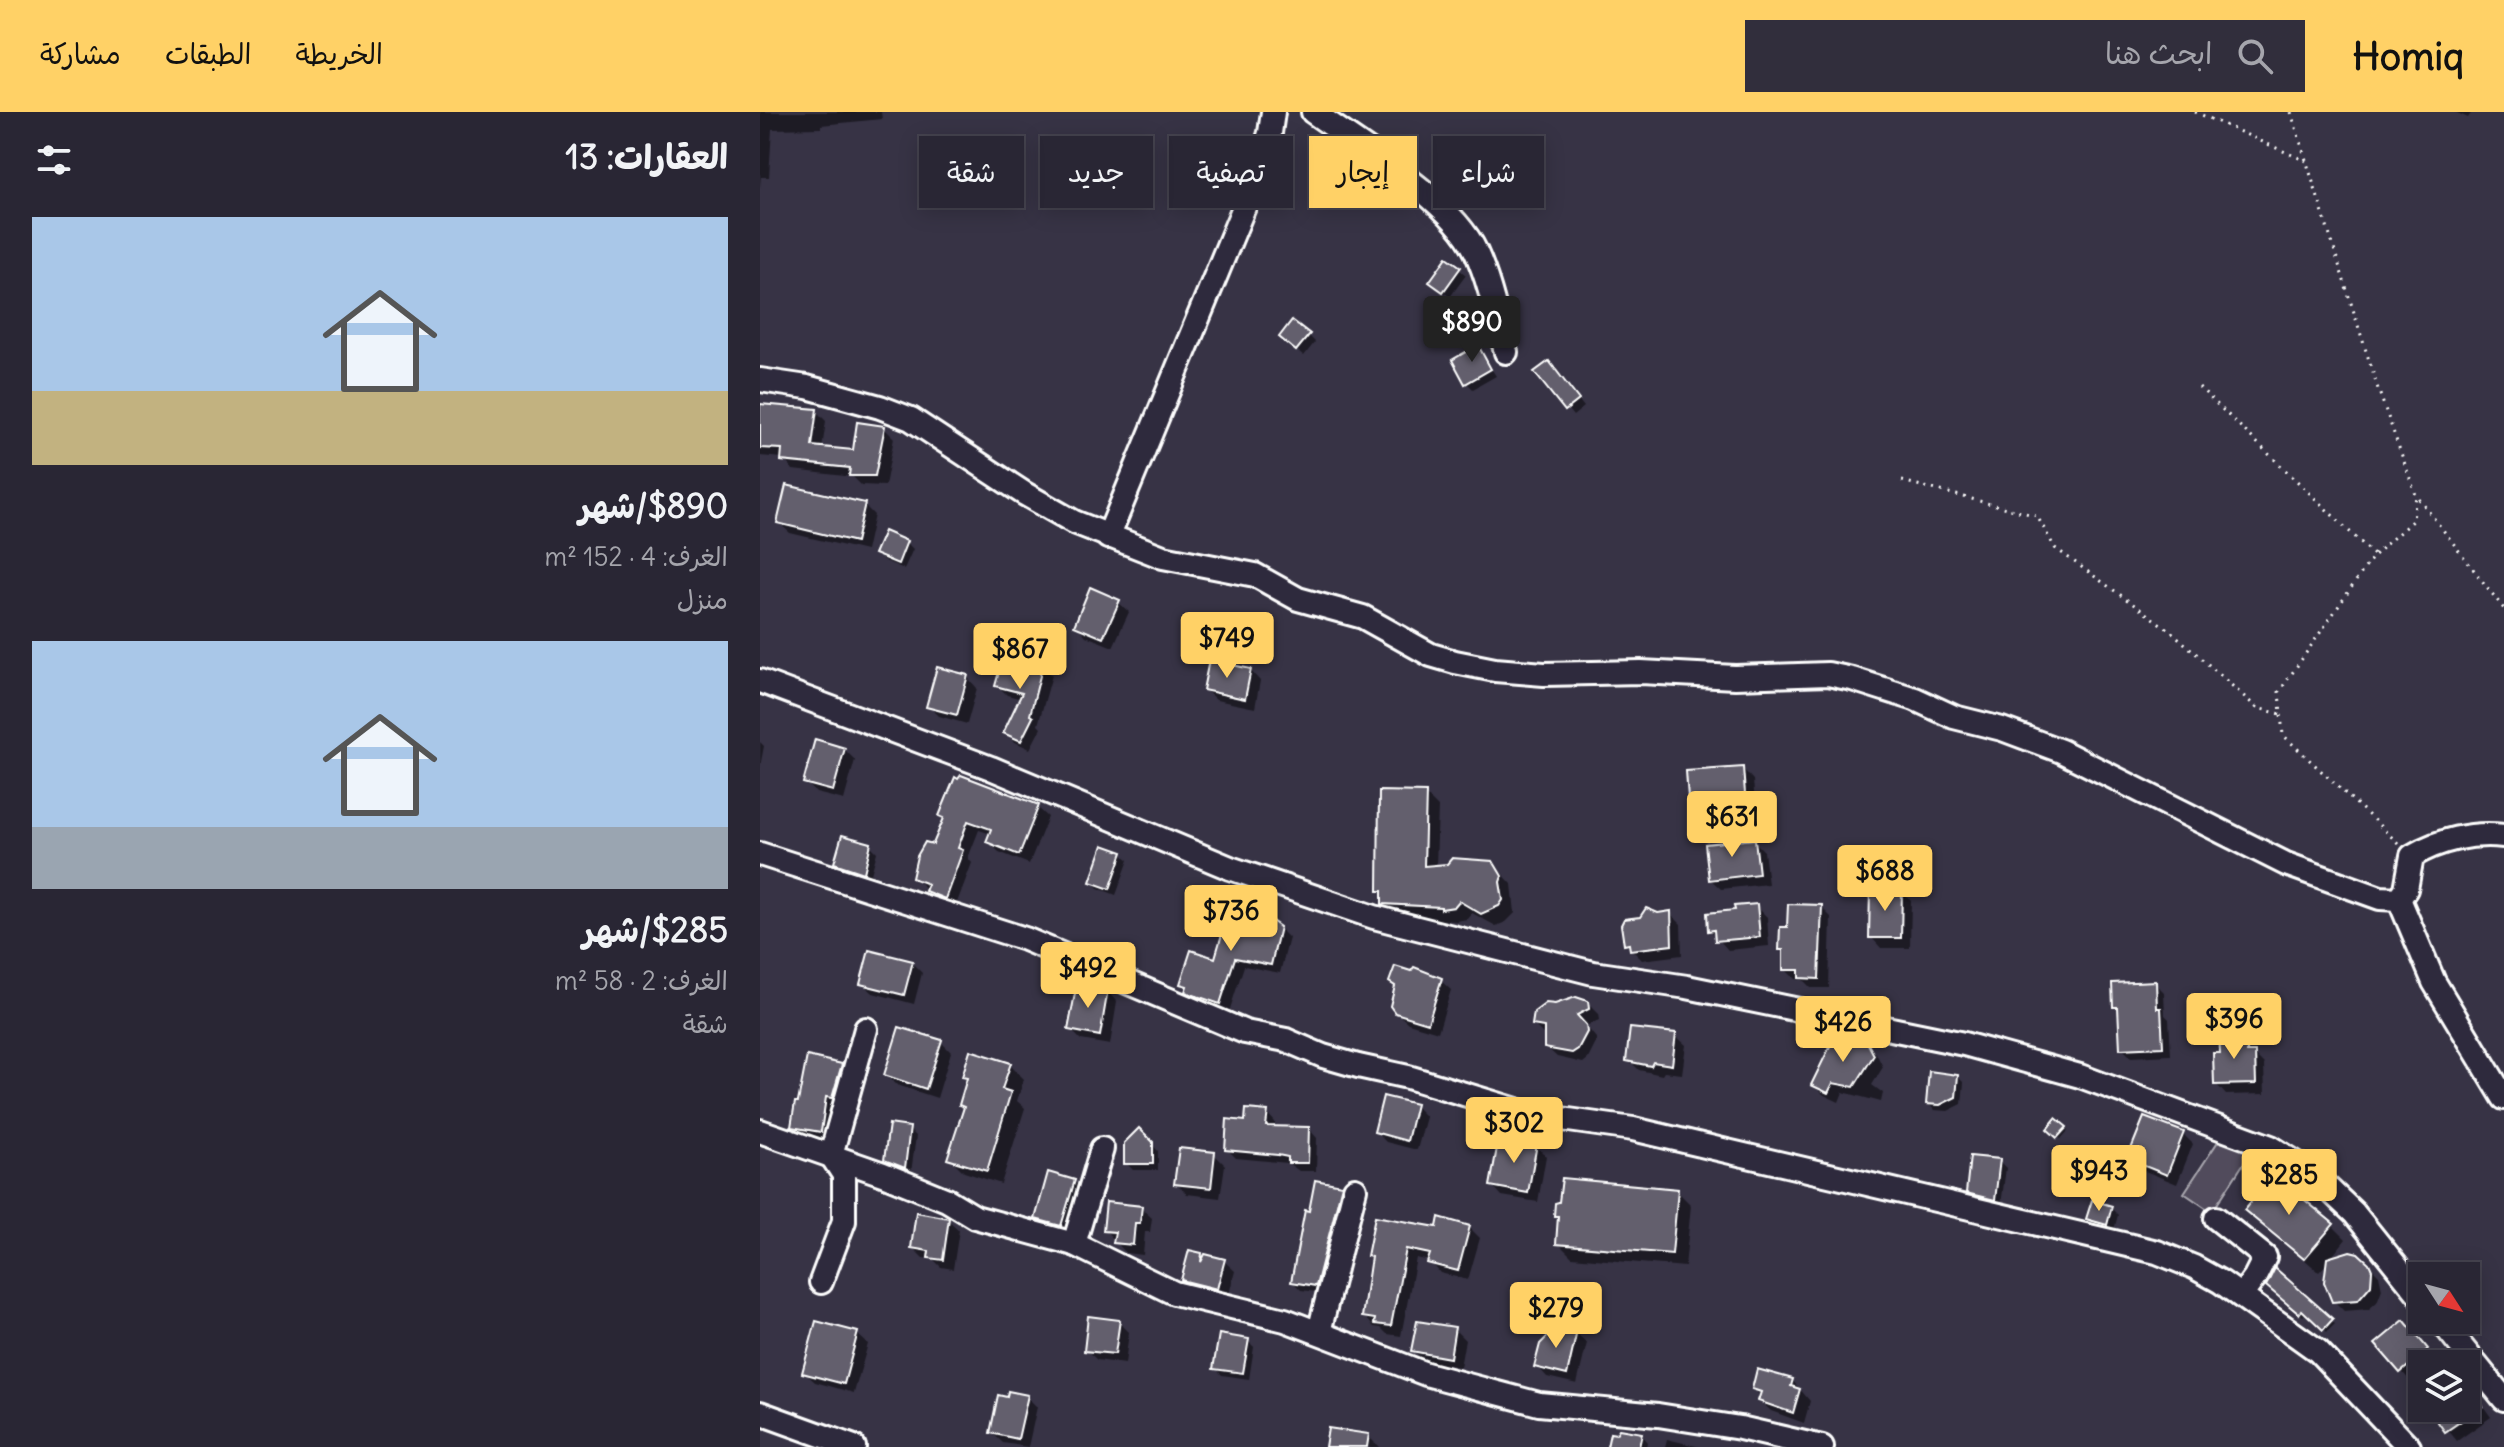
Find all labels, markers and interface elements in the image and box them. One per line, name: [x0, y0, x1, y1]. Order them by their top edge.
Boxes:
search box: [1745, 20, 2305, 92]
text: Homiq: [2353, 33, 2464, 80]
text: ابحث هنا: [2105, 34, 2213, 72]
icon: search: [2233, 34, 2277, 78]
text: مشاركة: [40, 36, 121, 72]
text: الطبقات: [165, 36, 251, 72]
text: الخريطة: [295, 36, 383, 72]
text: العقارات: 13: [566, 135, 728, 178]
chip: شقة: [919, 136, 1024, 208]
chip: جديد: [1040, 136, 1153, 208]
chip: تصفية: [1169, 136, 1293, 208]
chip: إيجار: [1309, 136, 1417, 208]
chip: شراء: [1433, 136, 1544, 208]
icon: filters: [32, 138, 76, 182]
icon: home: [308, 269, 452, 413]
pin: $890: [1425, 296, 1519, 364]
text: $890: [1441, 305, 1503, 338]
text: $890/شهر: [579, 484, 728, 527]
text: الغرف: 4 · 152 m²: [545, 540, 728, 573]
text: منزل: [677, 583, 728, 616]
pin: $749: [1180, 612, 1274, 680]
text: $749: [1199, 621, 1255, 654]
pin: $867: [973, 623, 1067, 691]
text: $867: [991, 632, 1049, 665]
icon: home: [308, 693, 452, 837]
pin: $631: [1685, 791, 1779, 859]
text: $631: [1705, 800, 1759, 833]
pin: $688: [1838, 845, 1932, 913]
text: $688: [1855, 854, 1915, 887]
pin: $736: [1184, 885, 1278, 953]
text: $736: [1203, 894, 1259, 927]
text: $285/شهر: [583, 908, 728, 951]
pin: $492: [1041, 942, 1135, 1010]
text: $492: [1059, 951, 1117, 984]
text: الغرف: 2 · 58 m²: [555, 964, 728, 997]
pin: $396: [2187, 993, 2281, 1061]
pin: $426: [1796, 996, 1890, 1064]
text: $396: [2204, 1002, 2264, 1035]
text: $426: [1814, 1005, 1872, 1038]
text: شقة: [683, 1007, 728, 1040]
pin: $302: [1467, 1097, 1561, 1165]
text: $302: [1484, 1106, 1544, 1139]
pin: $943: [2052, 1145, 2146, 1213]
pin: $285: [2242, 1149, 2336, 1217]
text: $943: [2069, 1154, 2129, 1187]
text: $285: [2260, 1158, 2318, 1191]
north arrow: [2408, 1262, 2480, 1334]
map controls: [2408, 1262, 2480, 1422]
pin: $279: [1509, 1282, 1603, 1350]
text: $279: [1528, 1291, 1584, 1324]
button: layers: [2408, 1350, 2480, 1422]

